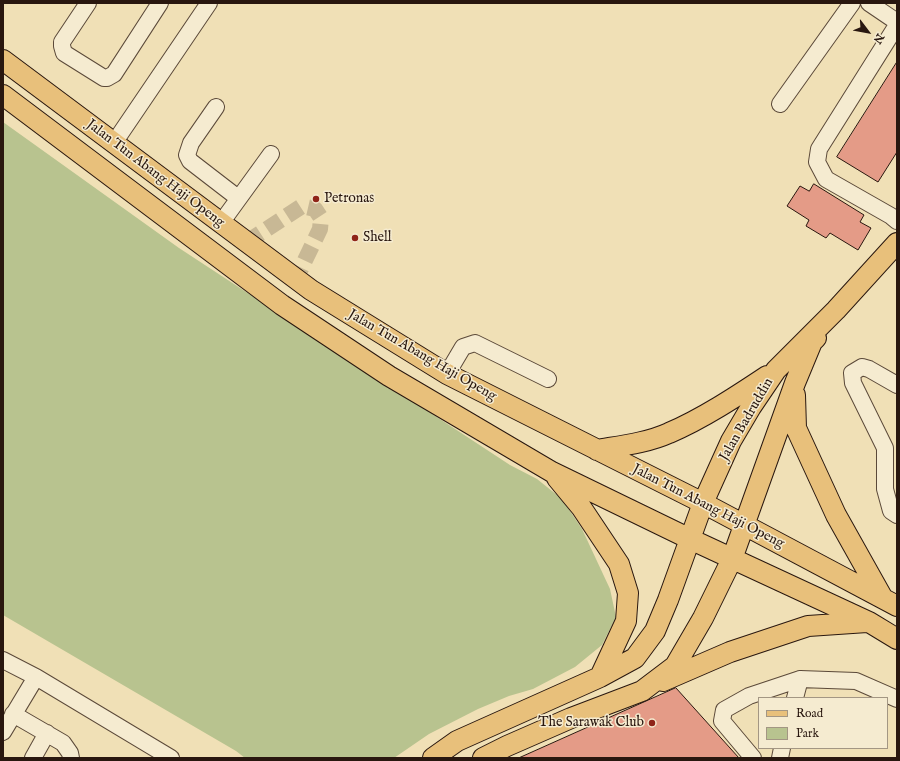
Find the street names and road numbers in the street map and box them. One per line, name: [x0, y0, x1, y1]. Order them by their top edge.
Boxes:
street label: Jalan Tun Abang Haji Openg: [83, 117, 227, 231]
street label: Jalan Tun Abang Haji Openg: [345, 307, 499, 405]
street label: Jalan Badruddin: [716, 375, 778, 465]
street label: Jalan Tun Abang Haji Openg: [629, 461, 787, 553]

